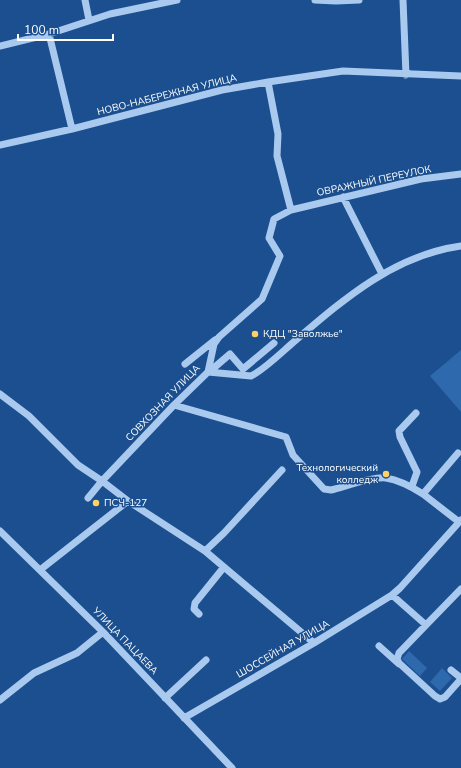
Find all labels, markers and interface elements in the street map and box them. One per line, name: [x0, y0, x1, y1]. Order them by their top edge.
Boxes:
scale bar: [18, 16, 113, 42]
text: 100 m: [24, 22, 59, 38]
street label: НОВО-НАБЕРЕЖНАЯ УЛИЦА: [96, 71, 239, 119]
street label: ОВРАЖНЫЙ ПЕРЕУЛОК: [316, 162, 433, 200]
place label: КДЦ "Заволжье": [263, 327, 343, 341]
marker: КДЦ "Заволжье": [250, 329, 260, 339]
street label: СОВХОЗНАЯ УЛИЦА: [123, 361, 204, 444]
place label: Технологический колледж: [296, 461, 378, 487]
marker: Технологический колледж: [381, 469, 391, 479]
place label: ПСЧ-127: [104, 496, 147, 510]
marker: ПСЧ-127: [91, 498, 101, 508]
street label: УЛИЦА ПАЦАЕВА: [88, 603, 161, 678]
street label: ШОССЕЙНАЯ УЛИЦА: [234, 616, 333, 681]

